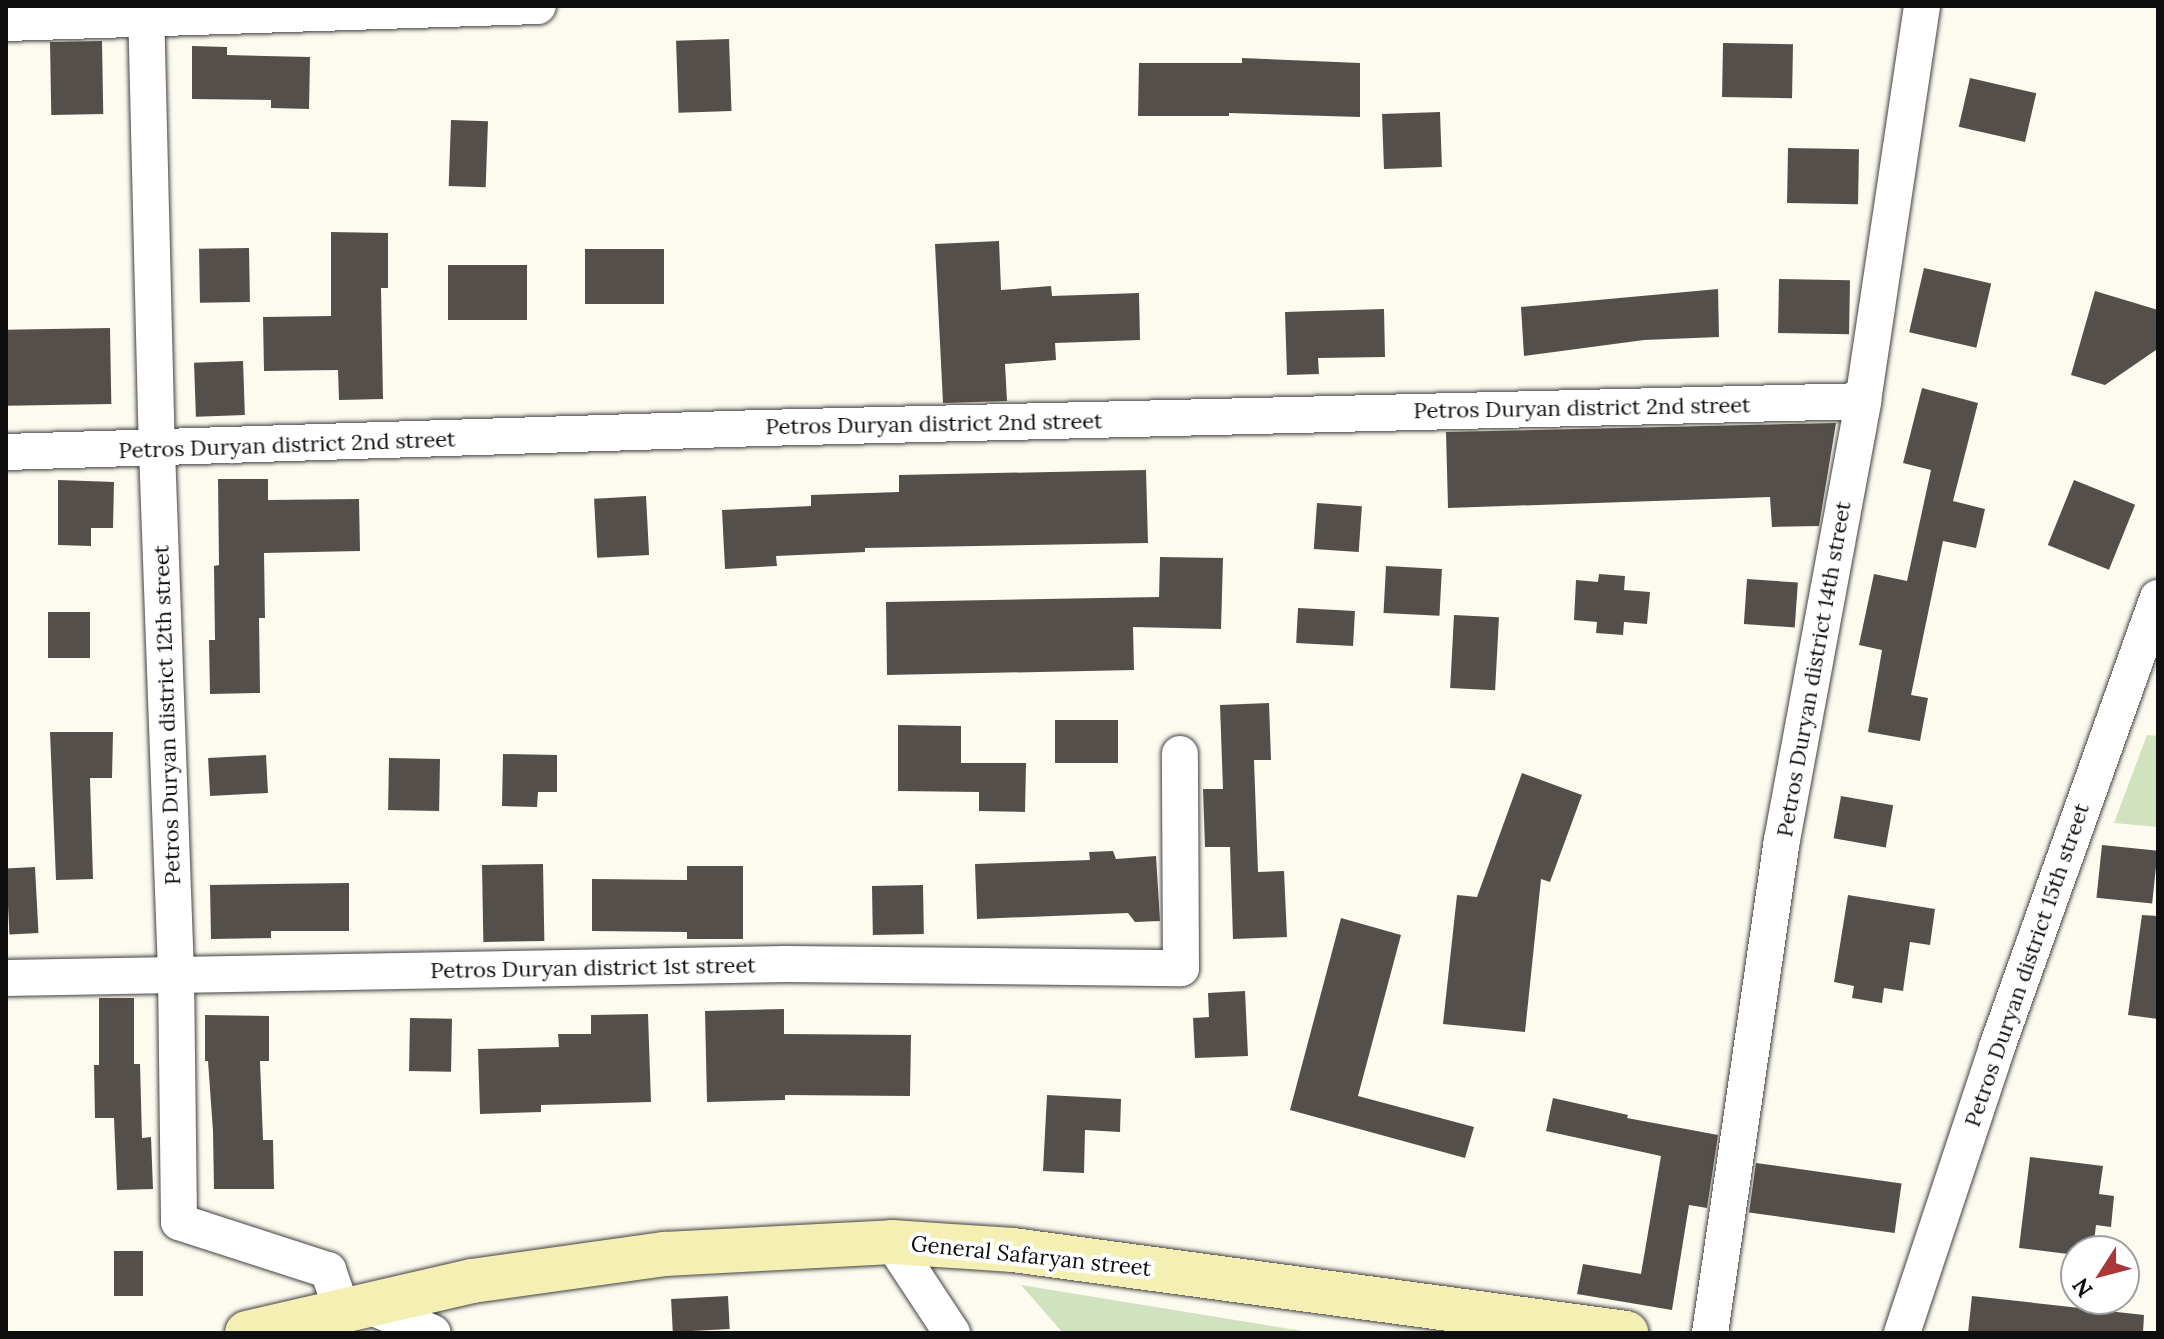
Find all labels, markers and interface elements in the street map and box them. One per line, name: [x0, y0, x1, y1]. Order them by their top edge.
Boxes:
street label: Petros Duryan district 2nd street: [1413, 392, 1751, 424]
street label: Petros Duryan district 2nd street: [765, 408, 1103, 440]
street label: Petros Duryan district 2nd street: [118, 426, 456, 464]
street label: Petros Duryan district 14th street: [1771, 499, 1857, 839]
street label: Petros Duryan district 12th street: [148, 545, 186, 885]
street label: Petros Duryan district 15th street: [1959, 800, 2095, 1130]
street label: Petros Duryan district 1st street: [430, 952, 756, 984]
street label: General Safaryan street: [910, 1230, 1152, 1282]
north arrow: [2060, 1235, 2140, 1315]
text: N: [2066, 1273, 2099, 1303]

